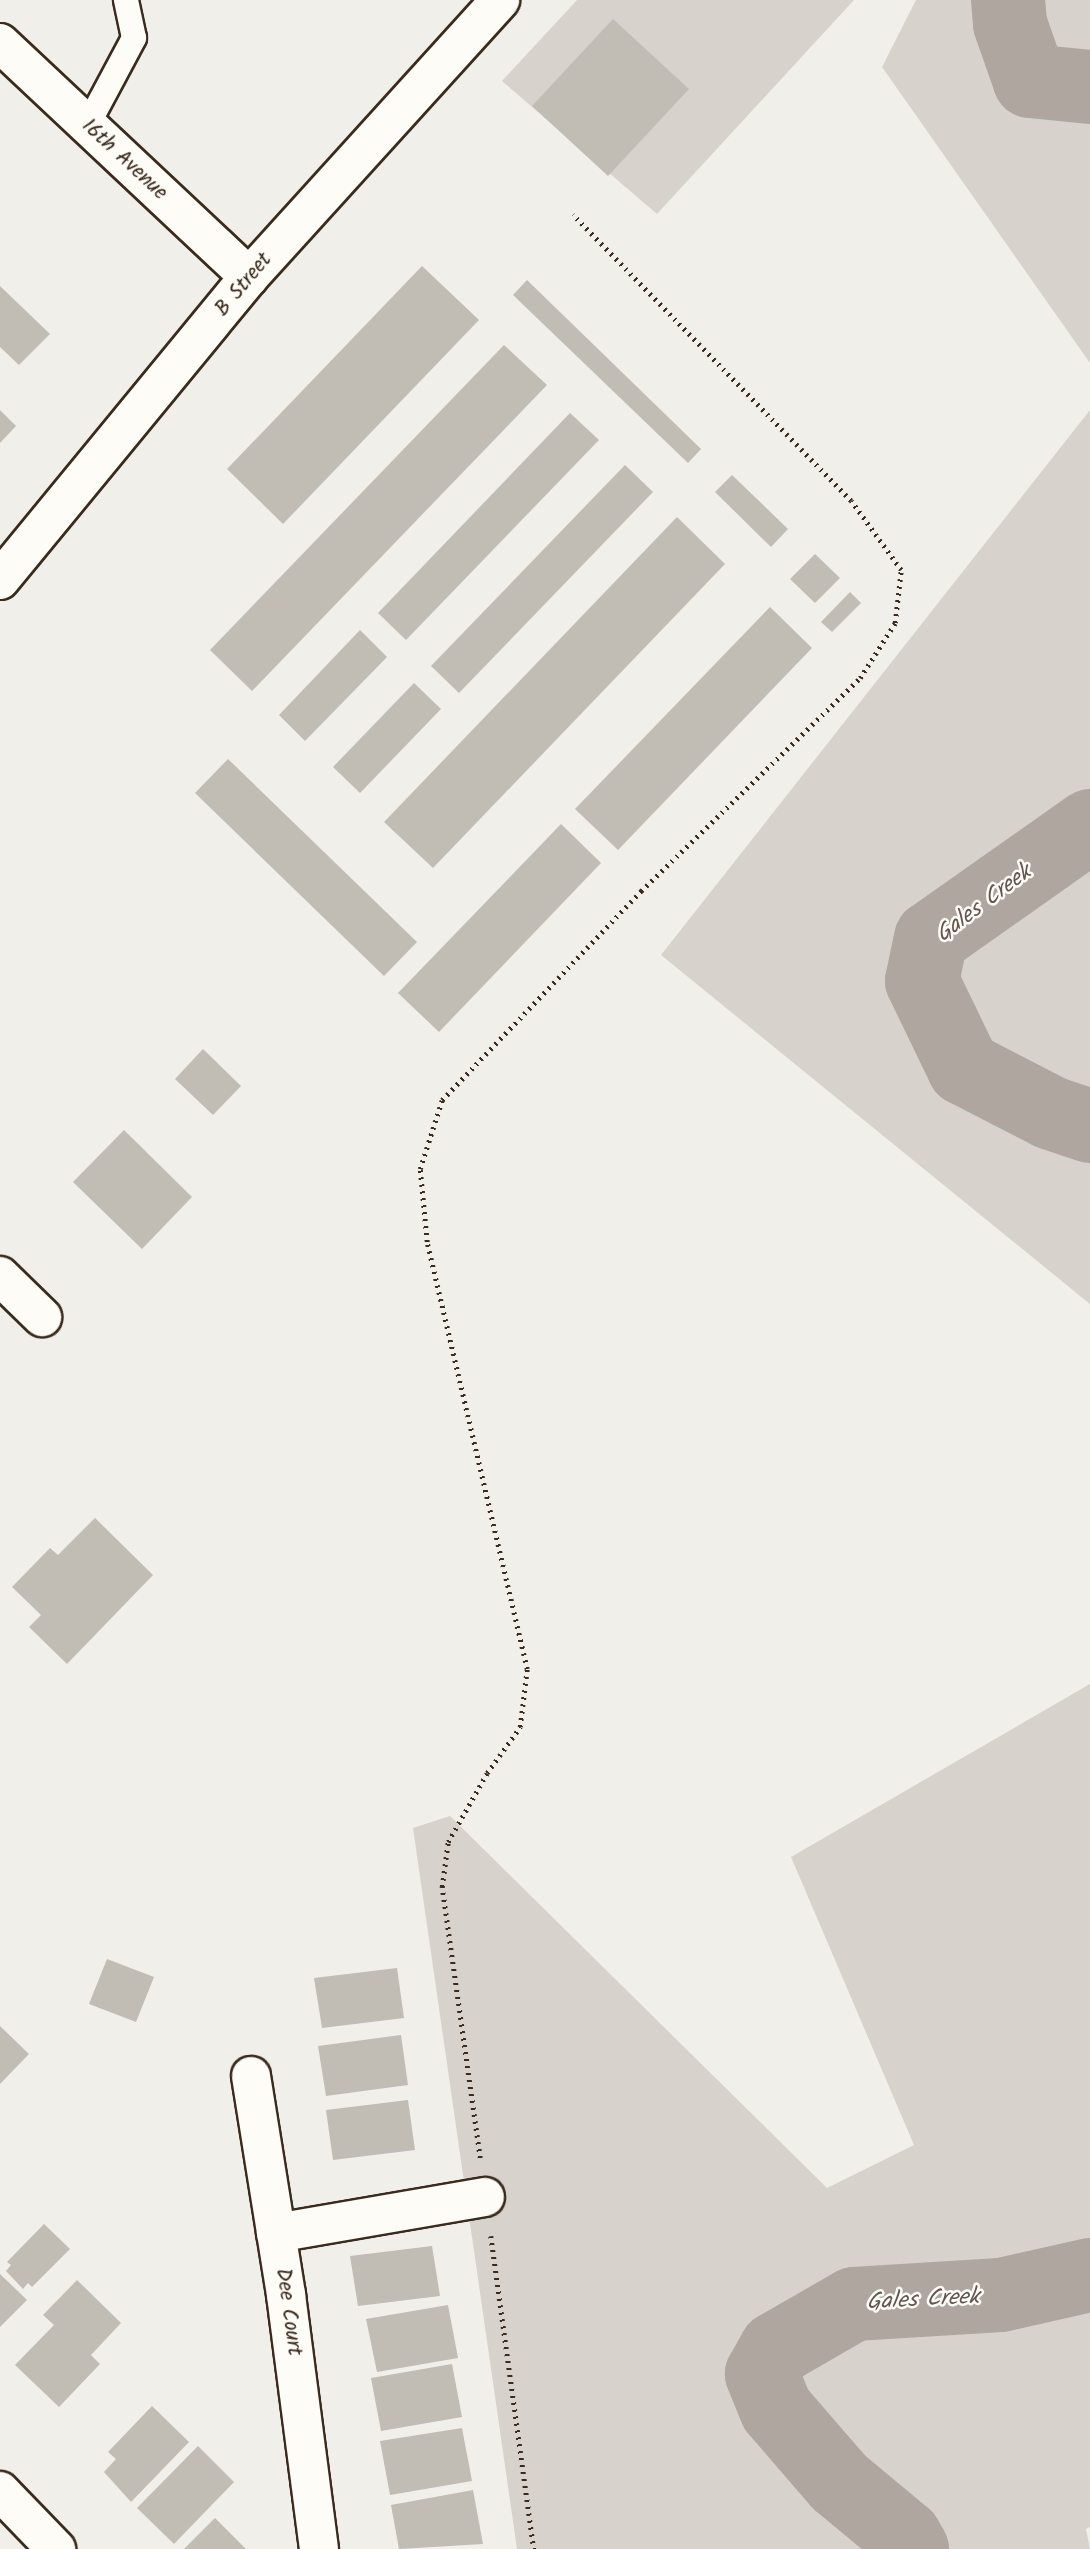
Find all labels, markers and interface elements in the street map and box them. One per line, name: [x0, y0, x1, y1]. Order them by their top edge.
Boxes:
street label: 16th Avenue: [76, 114, 172, 206]
street label: B Street: [210, 248, 278, 322]
water label: Gales Creek: [931, 859, 1037, 949]
street label: Dee Court: [269, 2267, 307, 2357]
water label: Gales Creek: [866, 2283, 980, 2317]

